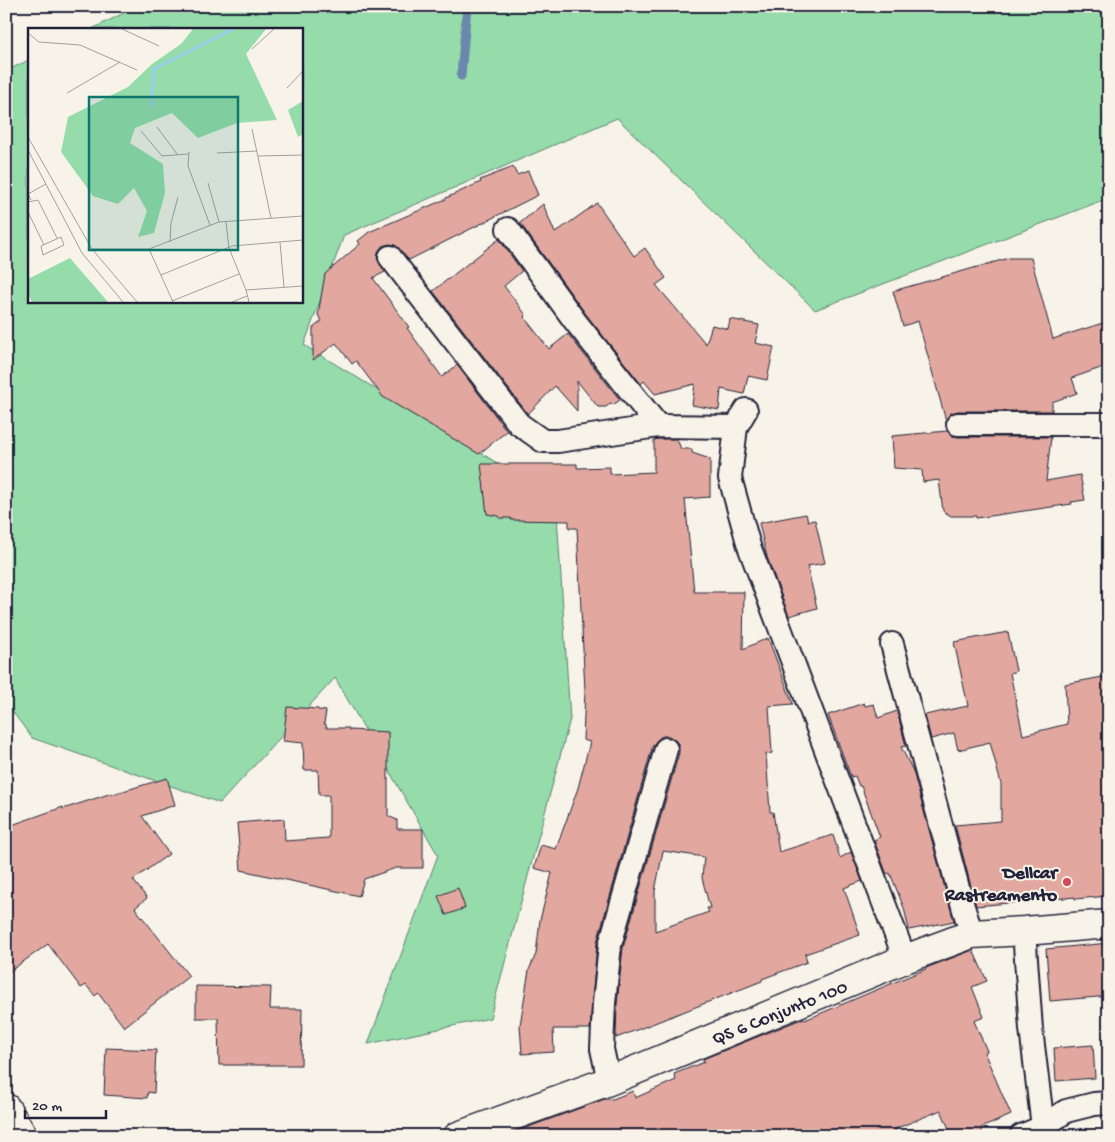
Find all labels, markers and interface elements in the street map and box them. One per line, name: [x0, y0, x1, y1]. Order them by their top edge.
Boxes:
inset map: [28, 28, 302, 302]
place label: Dellcar Rastreamento: [944, 863, 1059, 908]
marker: Dellcar Rastreamento: [1061, 876, 1073, 888]
street label: QS 6 Conjunto 100: [709, 976, 852, 1052]
scale bar: [25, 1087, 106, 1119]
text: 20 m: [32, 1098, 62, 1116]

